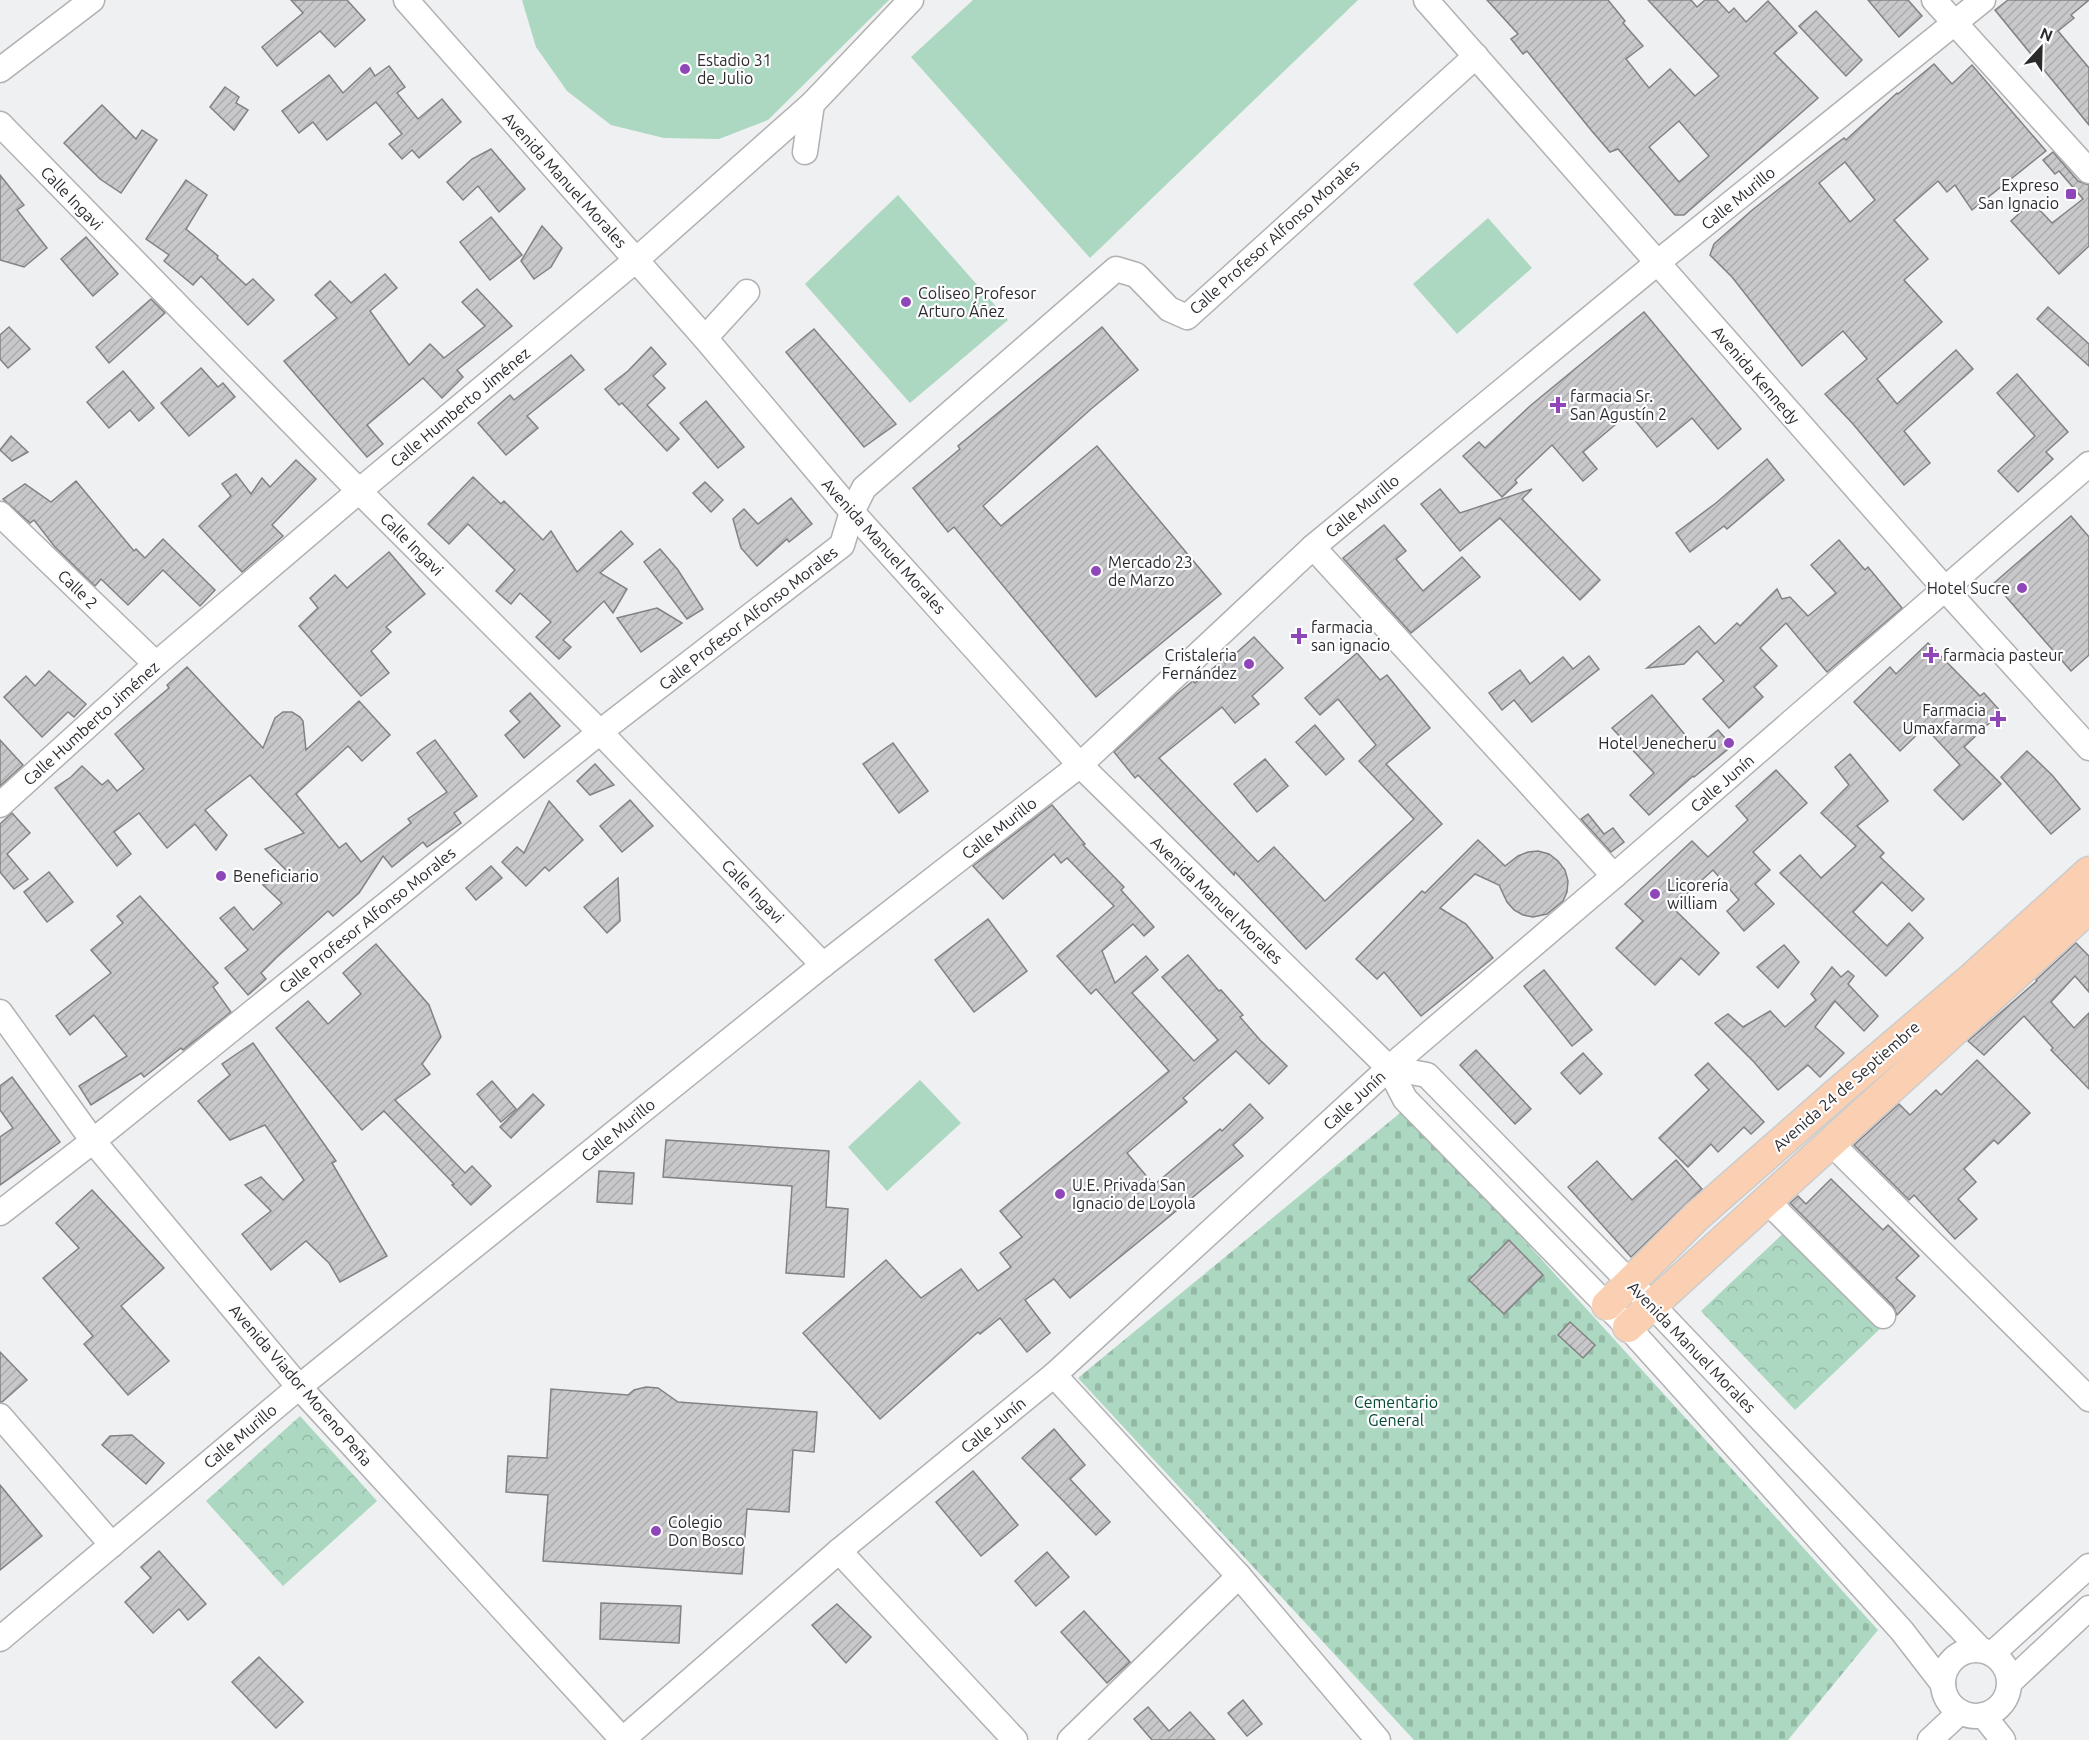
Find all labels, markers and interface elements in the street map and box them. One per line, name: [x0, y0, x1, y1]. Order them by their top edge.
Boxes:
north arrow: [2011, 18, 2071, 78]
text: N: [2038, 24, 2056, 45]
place label: Estadio 31 de Julio: [697, 51, 772, 87]
marker: Estadio 31 de Julio: [678, 62, 692, 76]
street label: Avenida Manuel Morales: [500, 109, 630, 251]
street label: Calle Profesor Alfonso Morales: [1186, 156, 1362, 318]
street label: Calle Ingavi: [37, 163, 107, 233]
street label: Calle Murillo: [1697, 163, 1779, 233]
place label: Expreso San Ignacio: [1978, 176, 2059, 212]
marker: Expreso San Ignacio: [2064, 187, 2078, 201]
place label: Coliseo Profesor Arturo Áñez: [918, 284, 1036, 320]
marker: Coliseo Profesor Arturo Áñez: [899, 295, 913, 309]
street label: Avenida Kennedy: [1709, 322, 1804, 428]
street label: Calle Humberto Jiménez: [387, 343, 533, 471]
place label: farmacia Sr. San Agustín 2: [1570, 387, 1667, 423]
marker: farmacia Sr. San Agustín 2: [1551, 398, 1565, 412]
street label: Calle Murillo: [1321, 471, 1403, 541]
street label: Avenida Manuel Morales: [819, 475, 949, 617]
street label: Calle Ingavi: [377, 509, 447, 579]
street label: Calle Profesor Alfonso Morales: [655, 543, 841, 693]
place label: Mercado 23 de Marzo: [1108, 553, 1193, 589]
marker: Mercado 23 de Marzo: [1089, 564, 1103, 578]
street label: Calle 2: [55, 566, 101, 612]
place label: Hotel Sucre: [1927, 579, 2010, 597]
marker: Hotel Sucre: [2015, 581, 2029, 595]
place label: farmacia san ignacio: [1311, 618, 1390, 654]
marker: farmacia san ignacio: [1292, 629, 1306, 643]
place label: Cristaleria Fernández: [1162, 646, 1237, 682]
place label: farmacia pasteur: [1943, 646, 2063, 664]
marker: farmacia pasteur: [1924, 648, 1938, 662]
street label: Calle Humberto Jiménez: [19, 657, 163, 789]
marker: Cristaleria Fernández: [1242, 657, 1256, 671]
place label: Farmacia Umaxfarma: [1903, 701, 1986, 737]
marker: Farmacia Umaxfarma: [1991, 712, 2005, 726]
place label: Hotel Jenecheru: [1598, 734, 1717, 752]
marker: Hotel Jenecheru: [1722, 736, 1736, 750]
street label: Calle Junín: [1687, 751, 1757, 815]
street label: Calle Murillo: [958, 793, 1040, 863]
street label: Avenida Manuel Morales: [1148, 833, 1286, 968]
street label: Calle Profesor Alfonso Morales: [275, 843, 459, 997]
street label: Calle Ingavi: [718, 856, 788, 926]
place label: Beneficiario: [233, 867, 319, 885]
marker: Beneficiario: [214, 869, 228, 883]
place label: Licorería william: [1667, 876, 1729, 912]
marker: Licorería william: [1648, 887, 1662, 901]
street label: Avenida 24 de Septiembre: [1769, 1017, 1923, 1155]
street label: Calle Junín: [1319, 1067, 1389, 1133]
street label: Calle Murillo: [577, 1095, 659, 1165]
place label: U.E. Privada San Ignacio de Loyola: [1072, 1176, 1196, 1212]
marker: U.E. Privada San Ignacio de Loyola: [1053, 1187, 1067, 1201]
street label: Avenida Manuel Morales: [1625, 1278, 1760, 1416]
street label: Avenida Viador Moreno Peña: [226, 1301, 376, 1469]
street label: Calle Junín: [957, 1393, 1029, 1457]
park label: Cementario General: [1354, 1393, 1438, 1429]
street label: Calle Murillo: [200, 1400, 280, 1472]
place label: Colegio Don Bosco: [668, 1513, 745, 1549]
marker: Colegio Don Bosco: [649, 1524, 663, 1538]

